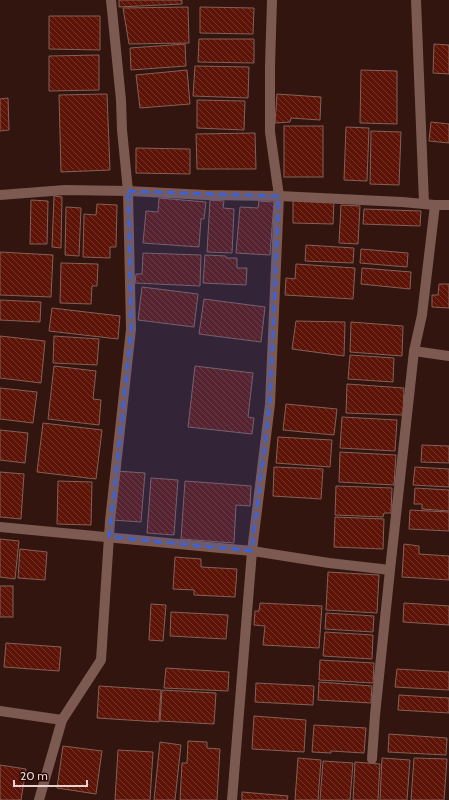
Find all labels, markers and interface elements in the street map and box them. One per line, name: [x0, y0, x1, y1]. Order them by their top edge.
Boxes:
scale bar: [14, 762, 87, 788]
text: 20 m: [20, 768, 48, 783]

